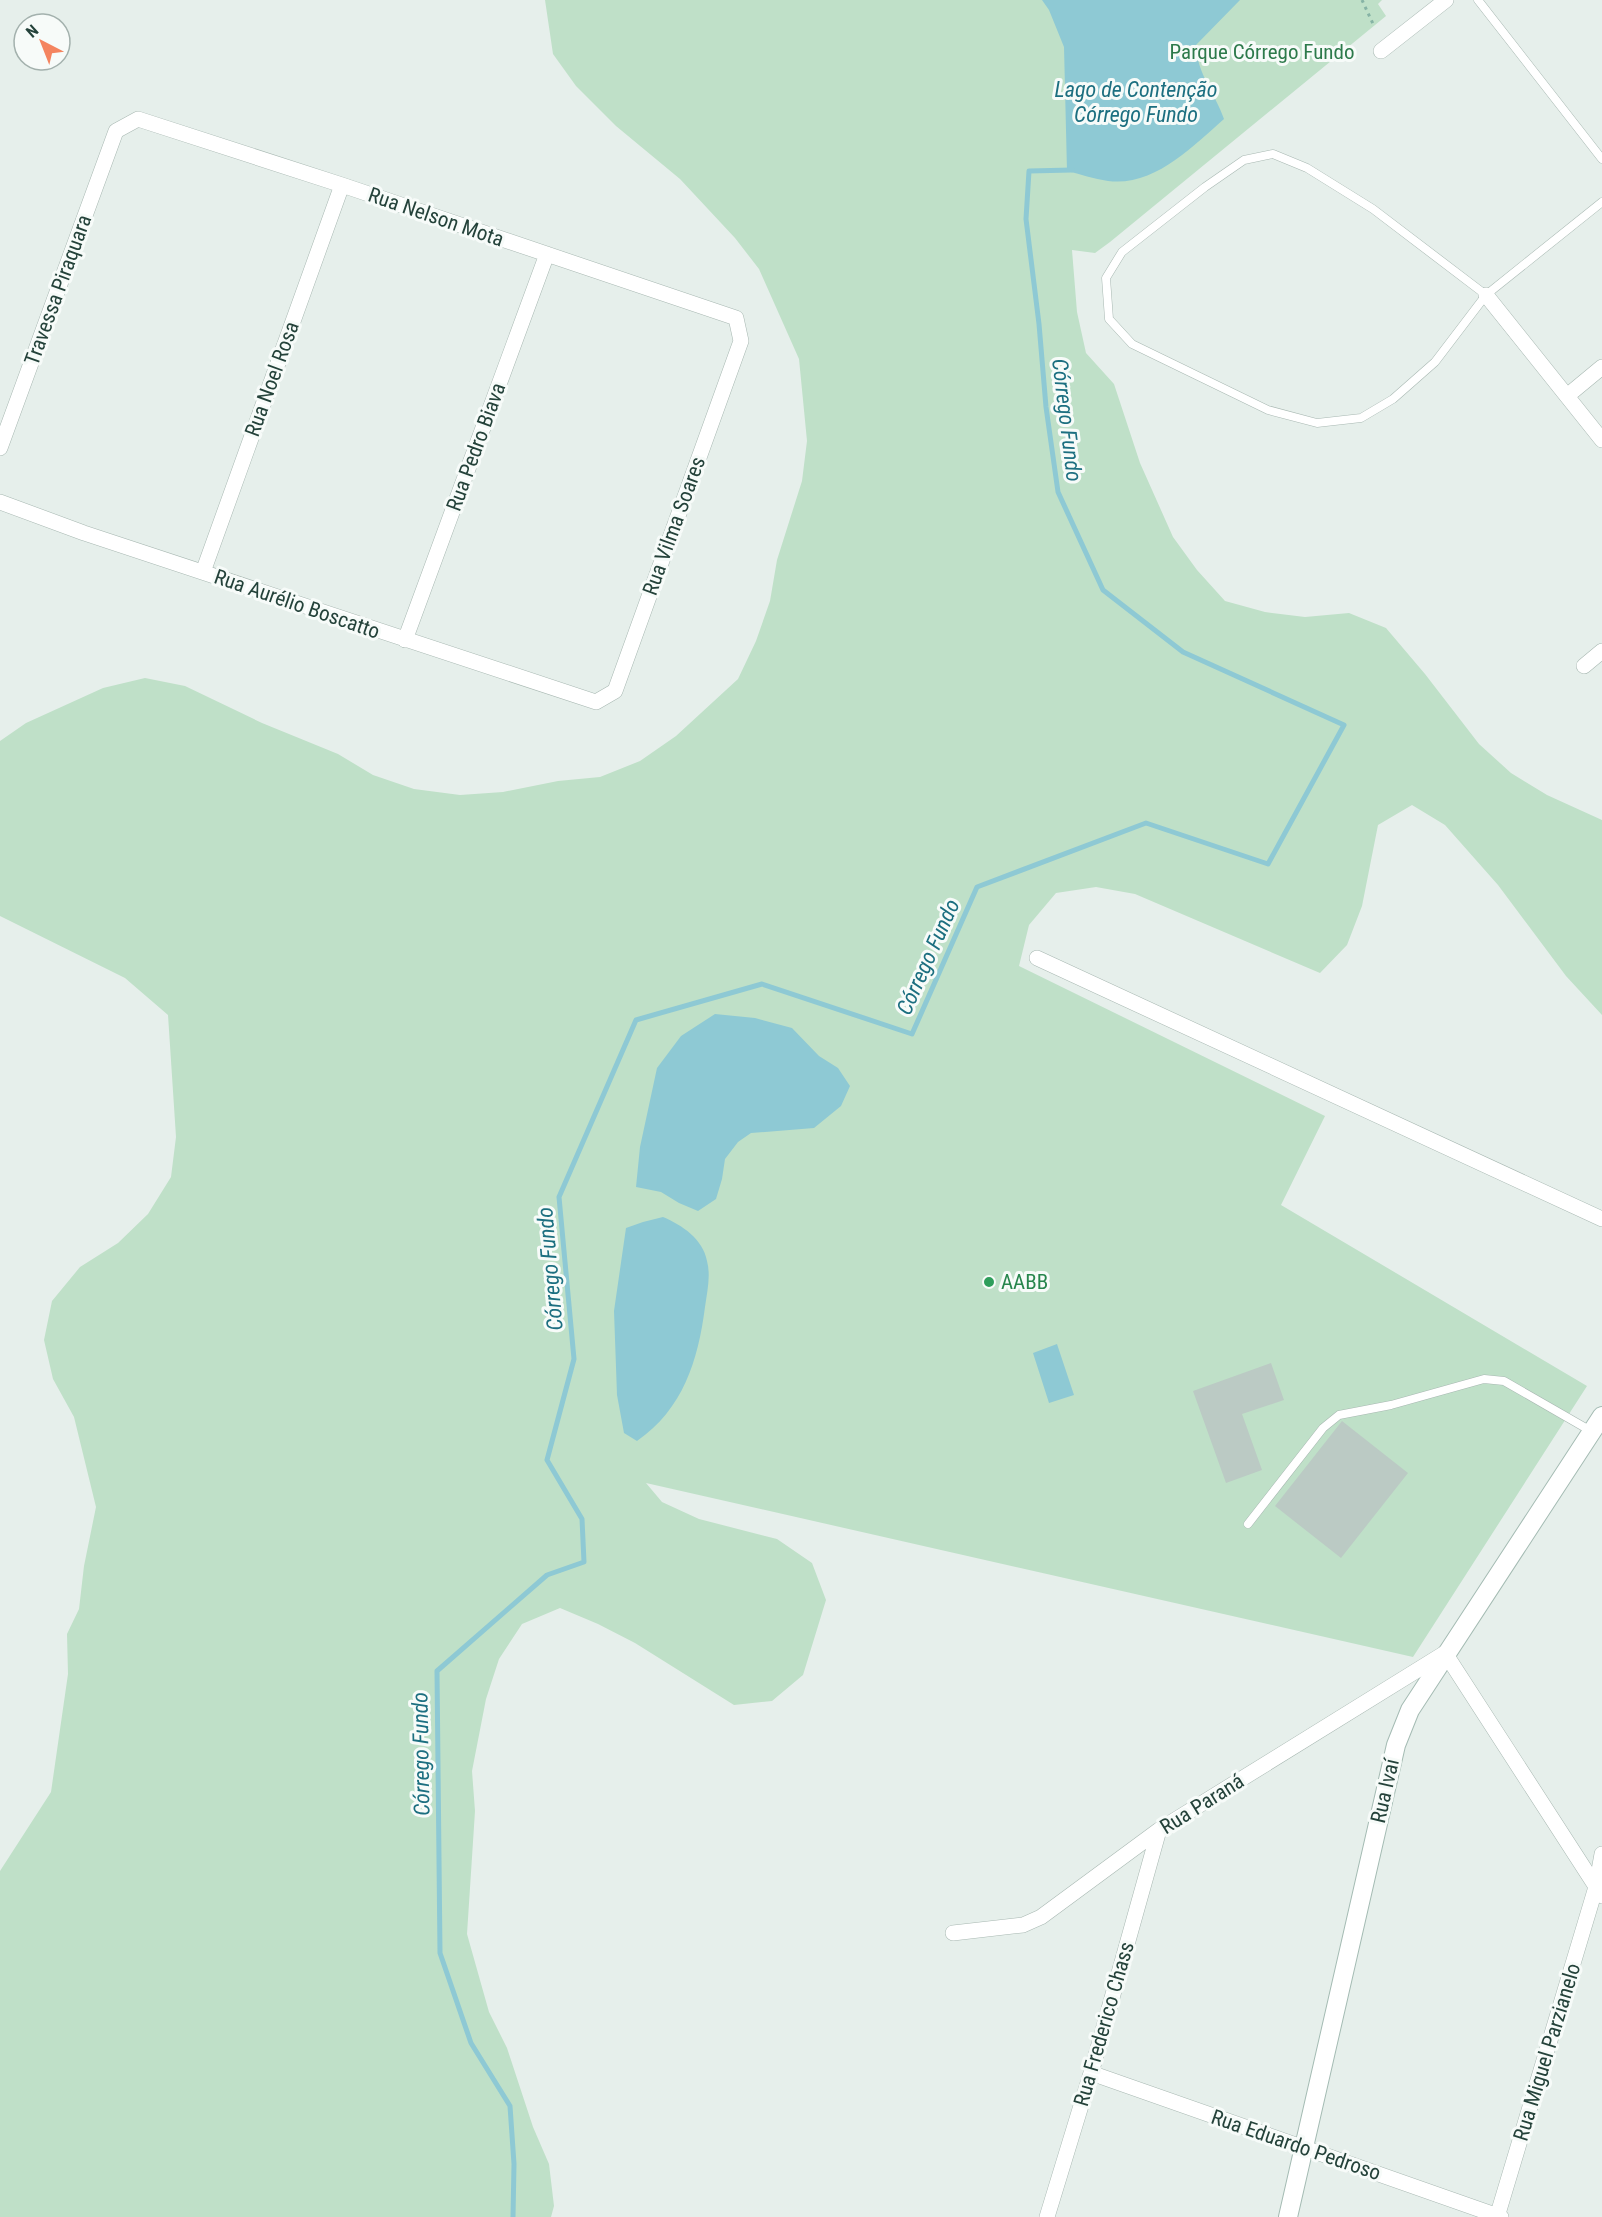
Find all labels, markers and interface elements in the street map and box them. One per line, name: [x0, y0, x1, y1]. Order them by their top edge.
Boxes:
north arrow: [12, 12, 72, 72]
text: N: [22, 21, 42, 42]
park label: Parque Córrego Fundo: [1170, 40, 1354, 64]
water label: Lago de Contenção Córrego Fundo: [1055, 77, 1217, 127]
street label: Rua Nelson Mota: [365, 183, 507, 251]
street label: Travessa Piraquara: [20, 212, 96, 368]
street label: Rua Noel Rosa: [240, 318, 304, 440]
water label: Córrego Fundo: [1047, 357, 1087, 483]
street label: Rua Pedro Biava: [442, 380, 510, 514]
street label: Rua Vilma Soares: [638, 454, 710, 598]
street label: Rua Aurélio Boscatto: [211, 564, 383, 644]
water label: Córrego Fundo: [891, 895, 965, 1019]
water label: Córrego Fundo: [532, 1206, 568, 1332]
place label: AABB: [1001, 1270, 1048, 1294]
marker: AABB: [982, 1275, 996, 1289]
water label: Córrego Fundo: [407, 1692, 435, 1816]
street label: Rua Ivaí: [1366, 1755, 1404, 1825]
street label: Rua Paraná: [1156, 1769, 1248, 1839]
street label: Rua Frederico Chass: [1069, 1939, 1139, 2109]
street label: Rua Miguel Parzianelo: [1509, 1960, 1585, 2144]
street label: Rua Eduardo Pedroso: [1208, 2105, 1384, 2185]

